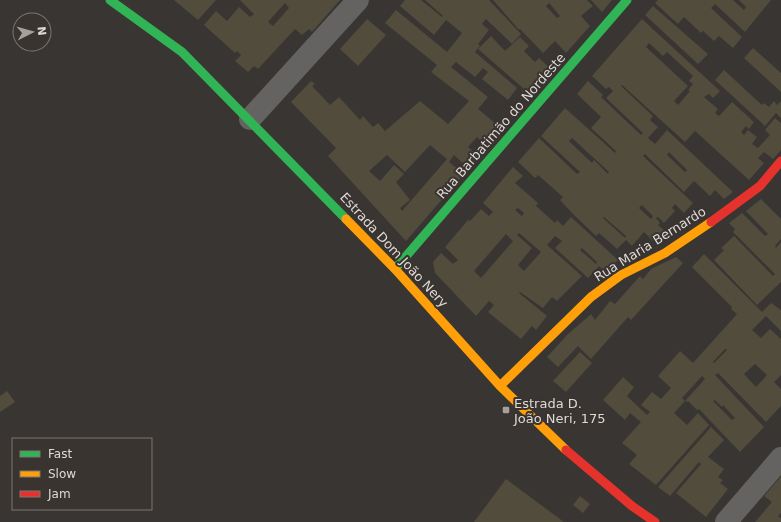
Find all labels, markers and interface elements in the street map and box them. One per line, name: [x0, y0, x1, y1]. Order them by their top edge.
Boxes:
north arrow: [12, 12, 52, 52]
text: N: [35, 26, 48, 36]
street label: Rua Barbatimão do Nordeste: [434, 50, 568, 202]
street label: Estrada Dom João Nery: [337, 190, 451, 311]
street label: Rua Maria Bernardo: [591, 204, 709, 284]
place label: Estrada D. João Neri, 175: [513, 396, 606, 426]
marker: Estrada D. João Neri, 175: [501, 405, 511, 415]
legend: [12, 438, 152, 510]
text: Fast: [48, 447, 72, 461]
text: Slow: [48, 467, 76, 481]
text: Jam: [47, 487, 71, 501]

